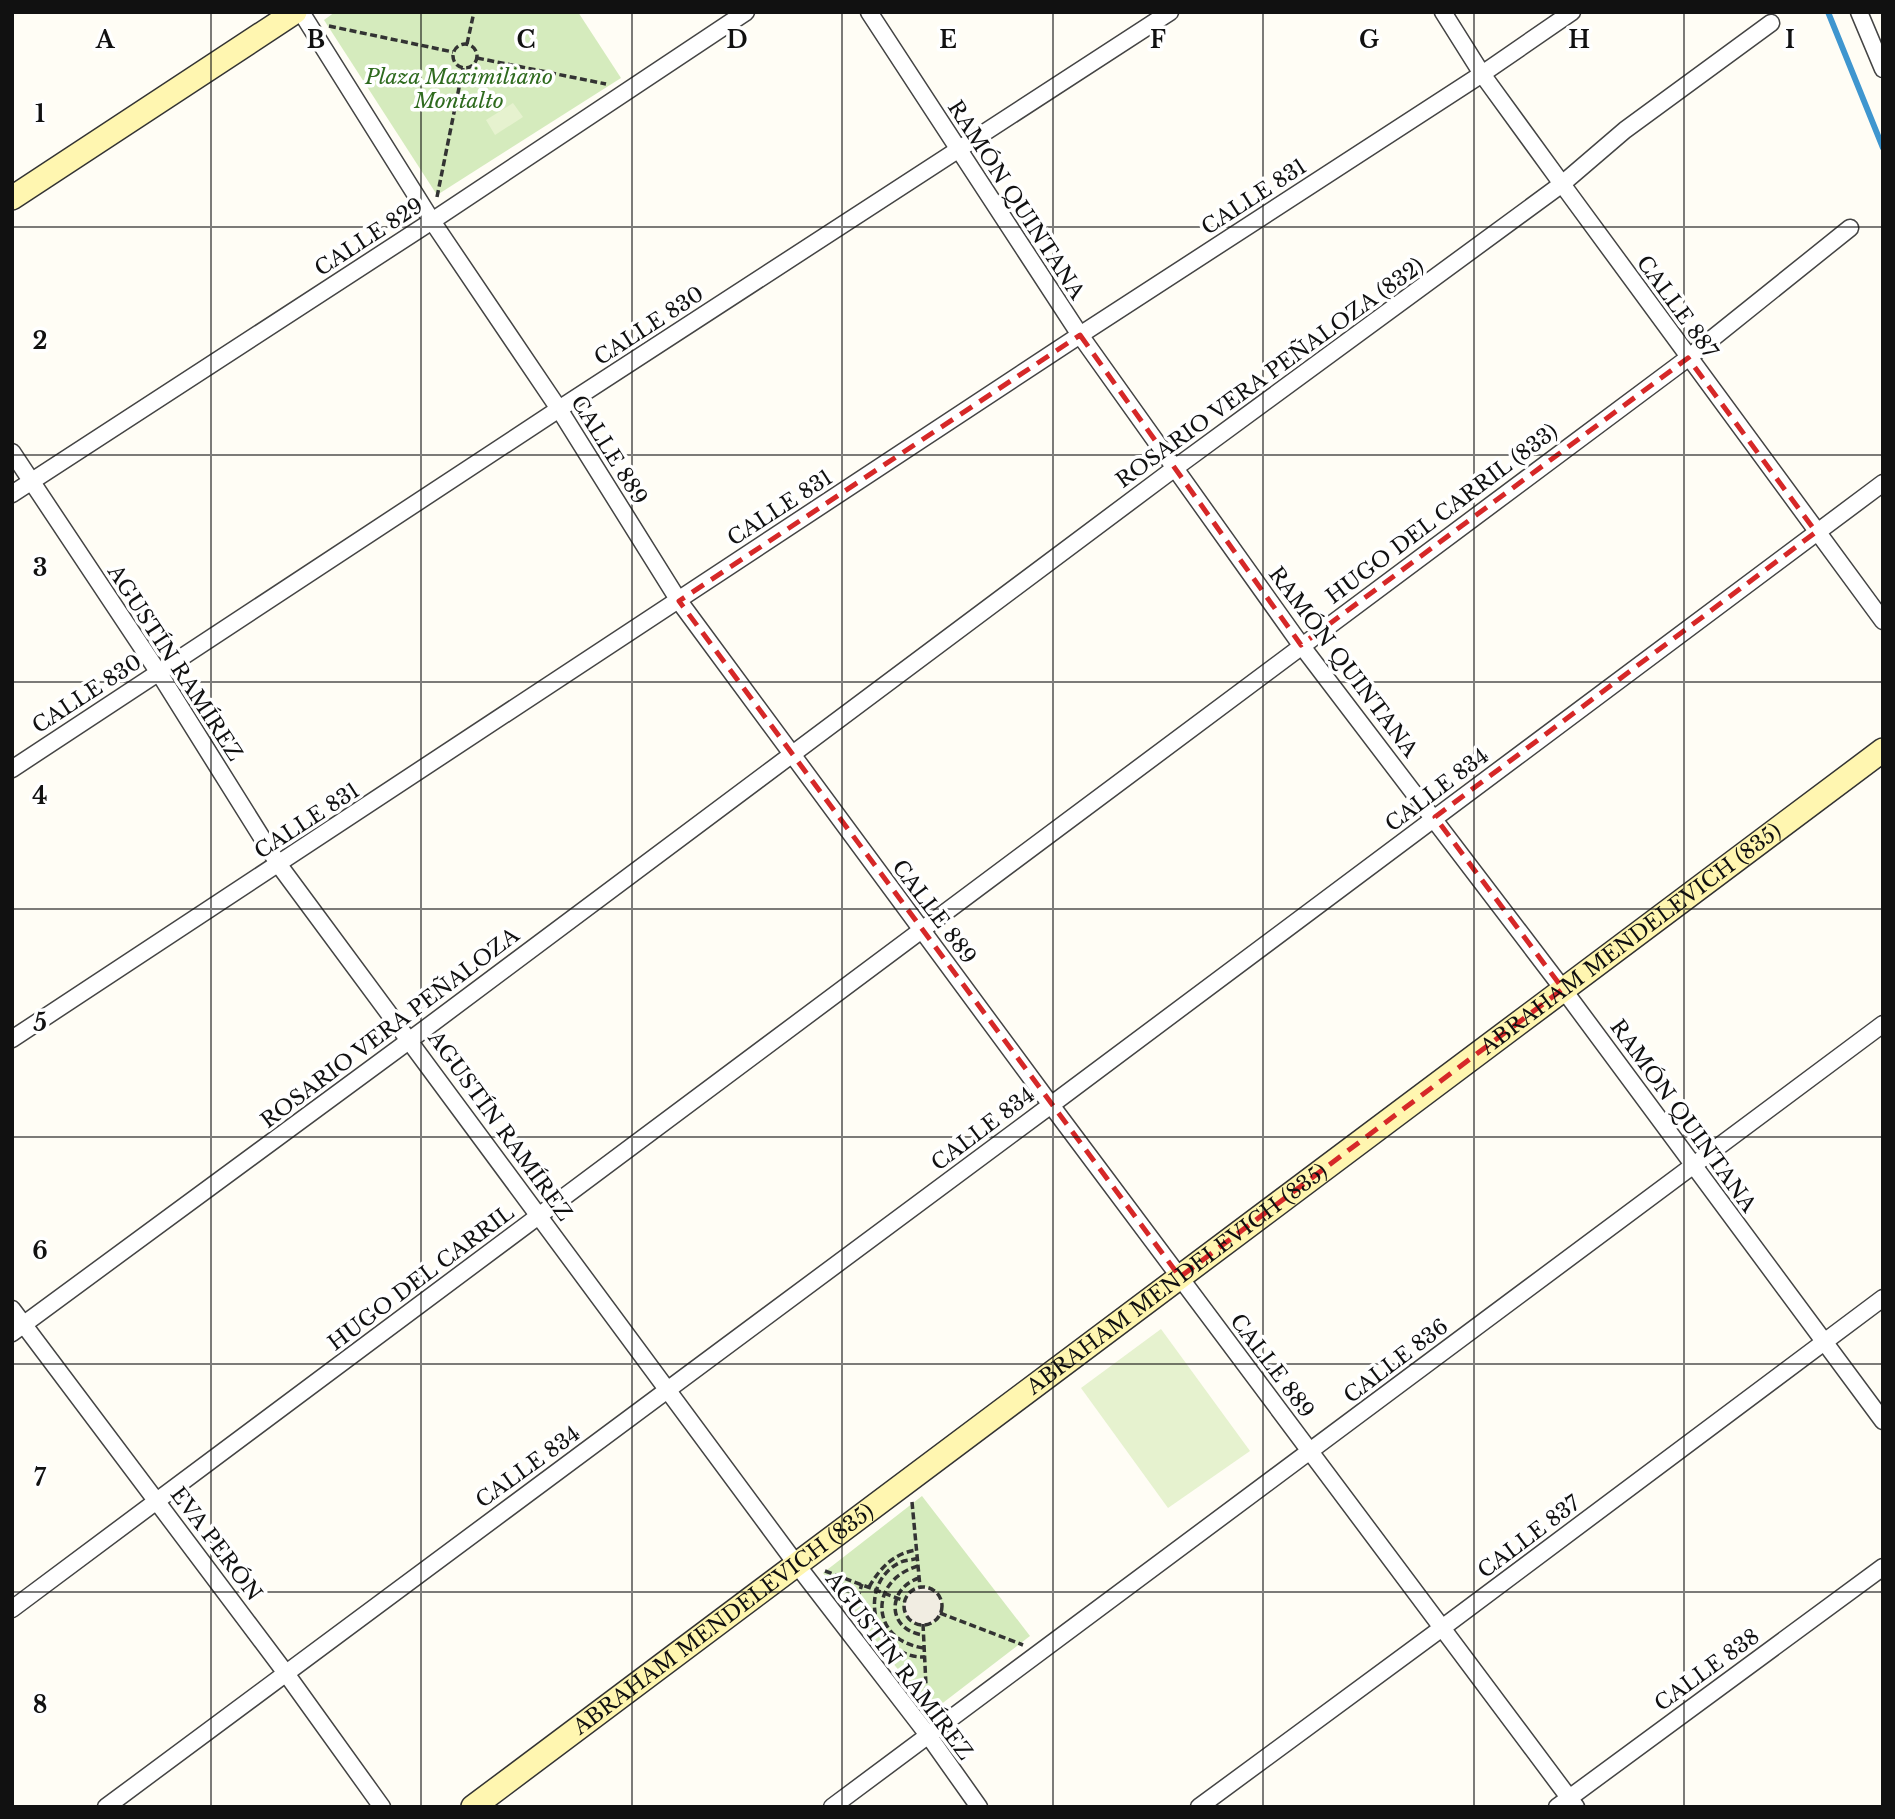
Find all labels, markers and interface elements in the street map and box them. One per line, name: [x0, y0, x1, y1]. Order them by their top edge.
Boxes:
text: A: [95, 26, 116, 54]
text: B: [307, 26, 325, 54]
text: C: [517, 26, 535, 54]
text: D: [726, 26, 748, 54]
text: E: [939, 26, 957, 54]
text: F: [1150, 26, 1166, 54]
text: G: [1359, 26, 1379, 54]
text: H: [1568, 26, 1590, 54]
text: I: [1785, 26, 1795, 54]
park label: Plaza Maximiliano Montalto: [364, 64, 553, 114]
street label: RAMÓN QUINTANA: [942, 96, 1090, 305]
text: 1: [35, 100, 45, 128]
street label: CALLE 831: [1197, 153, 1311, 241]
street label: CALLE 829: [310, 192, 428, 282]
street label: CALLE 887: [1631, 250, 1723, 364]
street label: ROSARIO VERA PEÑALOZA (832): [1111, 252, 1429, 494]
street label: CALLE 830: [589, 281, 709, 371]
text: 2: [33, 327, 47, 355]
street label: CALLE 889: [565, 391, 653, 509]
street label: HUGO DEL CARRIL (833): [1321, 418, 1563, 610]
street label: CALLE 831: [723, 464, 837, 552]
text: 3: [33, 554, 47, 582]
street label: AGUSTÍN RAMÍREZ: [101, 559, 248, 766]
street label: RAMÓN QUINTANA: [1263, 562, 1424, 763]
street label: CALLE 830: [27, 649, 147, 739]
street label: CALLE 834: [1380, 743, 1494, 837]
street label: CALLE 831: [250, 777, 364, 865]
text: 4: [32, 782, 48, 810]
street label: ABRAHAM MENDELEVICH (835): [1474, 818, 1786, 1061]
street label: CALLE 889: [886, 855, 982, 969]
street label: ROSARIO VERA PEÑALOZA: [256, 922, 525, 1134]
text: 5: [33, 1009, 47, 1037]
street label: RAMÓN QUINTANA: [1604, 1015, 1762, 1218]
street label: AGUSTÍN RAMÍREZ: [422, 1025, 578, 1226]
street label: CALLE 834: [926, 1082, 1040, 1176]
street label: ABRAHAM MENDELEVICH (835): [1021, 1158, 1333, 1401]
street label: HUGO DEL CARRIL: [323, 1200, 519, 1356]
text: 6: [32, 1237, 48, 1265]
street label: CALLE 889: [1224, 1309, 1320, 1423]
street label: CALLE 836: [1339, 1313, 1453, 1409]
street label: CALLE 834: [471, 1420, 585, 1514]
text: 7: [34, 1464, 47, 1492]
street label: EVA PERÓN: [165, 1482, 267, 1606]
street label: CALLE 837: [1473, 1490, 1586, 1584]
street label: ABRAHAM MENDELEVICH (835): [567, 1498, 879, 1741]
street label: AGUSTÍN RAMÍREZ: [819, 1566, 978, 1765]
street label: CALLE 838: [1650, 1623, 1764, 1717]
text: 8: [33, 1691, 47, 1719]

